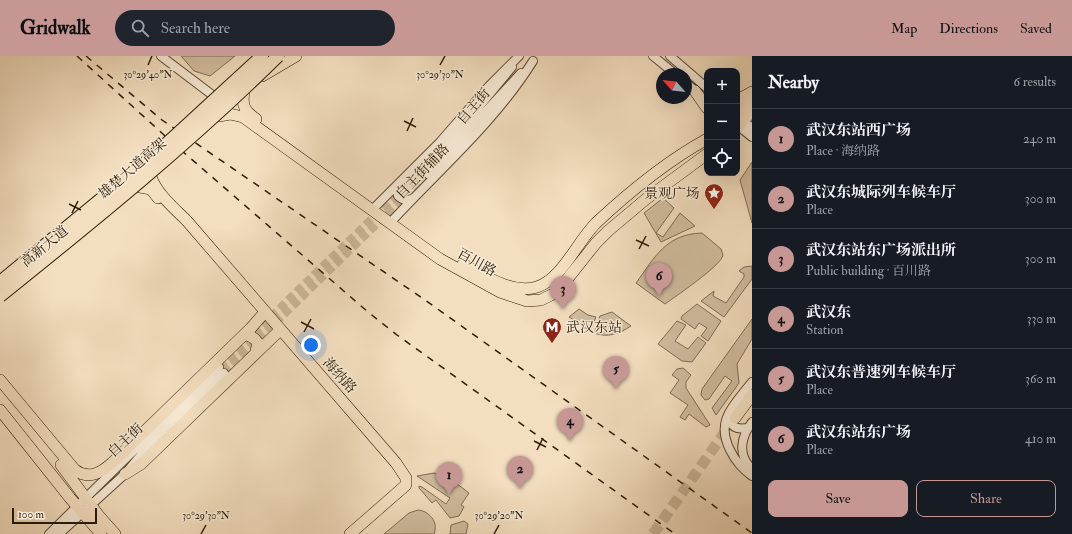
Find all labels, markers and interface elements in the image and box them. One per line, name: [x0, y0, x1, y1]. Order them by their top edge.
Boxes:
search box: [115, 10, 395, 46]
text: Gridwalk: [20, 16, 91, 40]
icon: search: [129, 17, 151, 39]
text: Search here: [161, 19, 230, 38]
text: Map: [891, 20, 917, 37]
text: Directions: [939, 20, 998, 37]
text: Saved: [1020, 20, 1052, 37]
north arrow: [656, 68, 692, 104]
map controls: [704, 68, 740, 176]
button: +: [704, 68, 740, 104]
text: 30°29'40"N: [123, 69, 173, 81]
text: 30°29'30"N: [416, 69, 464, 81]
text: Nearby: [768, 72, 819, 93]
text: 6 results: [1013, 74, 1056, 90]
street label: 自主街: [453, 85, 494, 128]
button: −: [704, 104, 740, 140]
text: 武汉东站西广场: [806, 121, 911, 140]
text: 1: [779, 131, 783, 147]
text: 240 m: [1023, 131, 1056, 147]
street label: 雄楚大道高架: [95, 134, 170, 202]
street label: 自主街辅路: [392, 140, 453, 202]
button: locate: [704, 140, 740, 176]
text: Place · 海纳路: [806, 143, 880, 159]
place icon: 景观广场: [703, 182, 725, 210]
text: 武汉东城际列车候车厅: [806, 183, 956, 202]
place label: 景观广场: [644, 185, 700, 202]
text: 2: [778, 191, 784, 207]
text: 300 m: [1025, 191, 1056, 207]
text: Place: [806, 202, 833, 218]
street label: 高新大道: [17, 222, 71, 271]
text: 武汉东站东广场派出所: [806, 241, 956, 260]
street label: 百川路: [454, 245, 499, 280]
text: 3: [779, 251, 784, 267]
text: 300 m: [1025, 251, 1056, 267]
pin: 6: [646, 263, 672, 296]
text: Public building · 百川路: [806, 263, 931, 279]
pin: 3: [550, 276, 576, 309]
text: 武汉东: [806, 303, 851, 322]
text: 4: [777, 311, 785, 327]
text: 330 m: [1027, 311, 1056, 327]
metro station icon: 武汉东站: [541, 316, 563, 344]
place label: 武汉东站: [566, 319, 622, 336]
text: Station: [806, 322, 843, 338]
your location: [301, 335, 321, 355]
street label: 海纳路: [319, 354, 360, 397]
pin: 5: [603, 356, 629, 389]
text: 武汉东普速列车候车厅: [806, 363, 956, 382]
text: 5: [778, 371, 784, 387]
text: 360 m: [1025, 371, 1056, 387]
text: Place: [806, 382, 833, 398]
pin: 4: [557, 408, 583, 441]
street label: 自主街: [104, 420, 146, 461]
text: 武汉东站东广场: [806, 423, 911, 442]
text: 6: [778, 431, 784, 447]
text: 410 m: [1025, 431, 1056, 447]
text: Place: [806, 442, 833, 458]
pin: 2: [507, 456, 533, 489]
pin: 1: [436, 462, 462, 495]
button: Save: [768, 480, 908, 517]
button: Share: [916, 480, 1056, 517]
scale bar: [12, 506, 97, 525]
text: 100 m: [18, 508, 44, 521]
text: 30°29'30"N: [182, 510, 230, 522]
text: 30°29'20"N: [475, 510, 523, 522]

